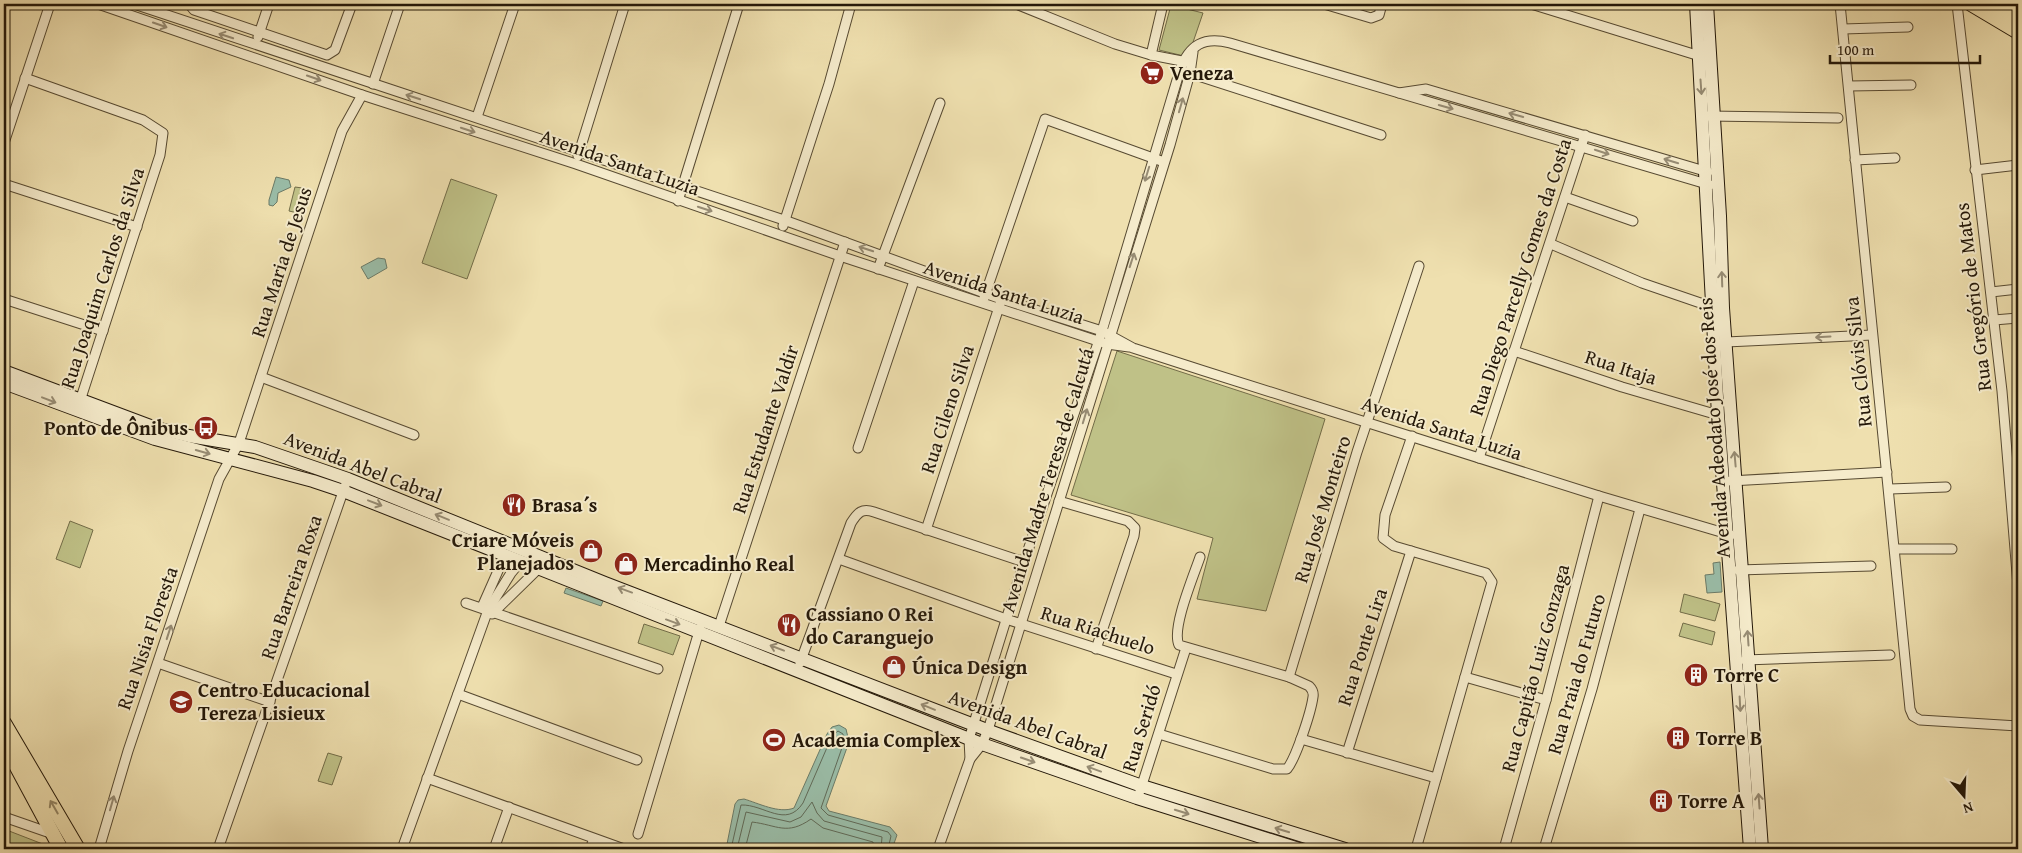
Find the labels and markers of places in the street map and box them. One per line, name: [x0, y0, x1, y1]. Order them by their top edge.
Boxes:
place label: Veneza: [1170, 58, 1234, 87]
supermarket icon: Veneza: [1139, 60, 1165, 86]
place label: Ponto de Ônibus: [44, 413, 188, 442]
bus stop icon: Ponto de Ônibus: [193, 415, 219, 441]
place label: Brasa´s: [532, 490, 597, 519]
restaurant icon: Brasa´s: [501, 492, 527, 518]
place label: Criare Móveis Planejados: [452, 525, 574, 577]
shop icon: Criare Móveis Planejados: [578, 538, 604, 564]
place label: Mercadinho Real: [644, 549, 794, 578]
shop icon: Mercadinho Real: [613, 551, 639, 577]
place label: Cassiano O Rei do Caranguejo: [806, 599, 934, 651]
restaurant icon: Cassiano O Rei do Caranguejo: [776, 612, 802, 638]
place label: Única Design: [912, 652, 1028, 681]
shop icon: Única Design: [881, 654, 907, 680]
place label: Torre C: [1714, 660, 1779, 689]
building icon: Torre C: [1683, 662, 1709, 688]
place label: Centro Educacional Tereza Lisieux: [198, 675, 370, 727]
school or university icon: Centro Educacional Tereza Lisieux: [168, 689, 194, 715]
place label: Torre B: [1696, 723, 1762, 752]
place label: Academia Complex: [792, 725, 961, 754]
building icon: Torre B: [1665, 725, 1691, 751]
sports icon: Academia Complex: [761, 727, 787, 753]
place label: Torre A: [1678, 786, 1745, 815]
building icon: Torre A: [1648, 788, 1674, 814]

